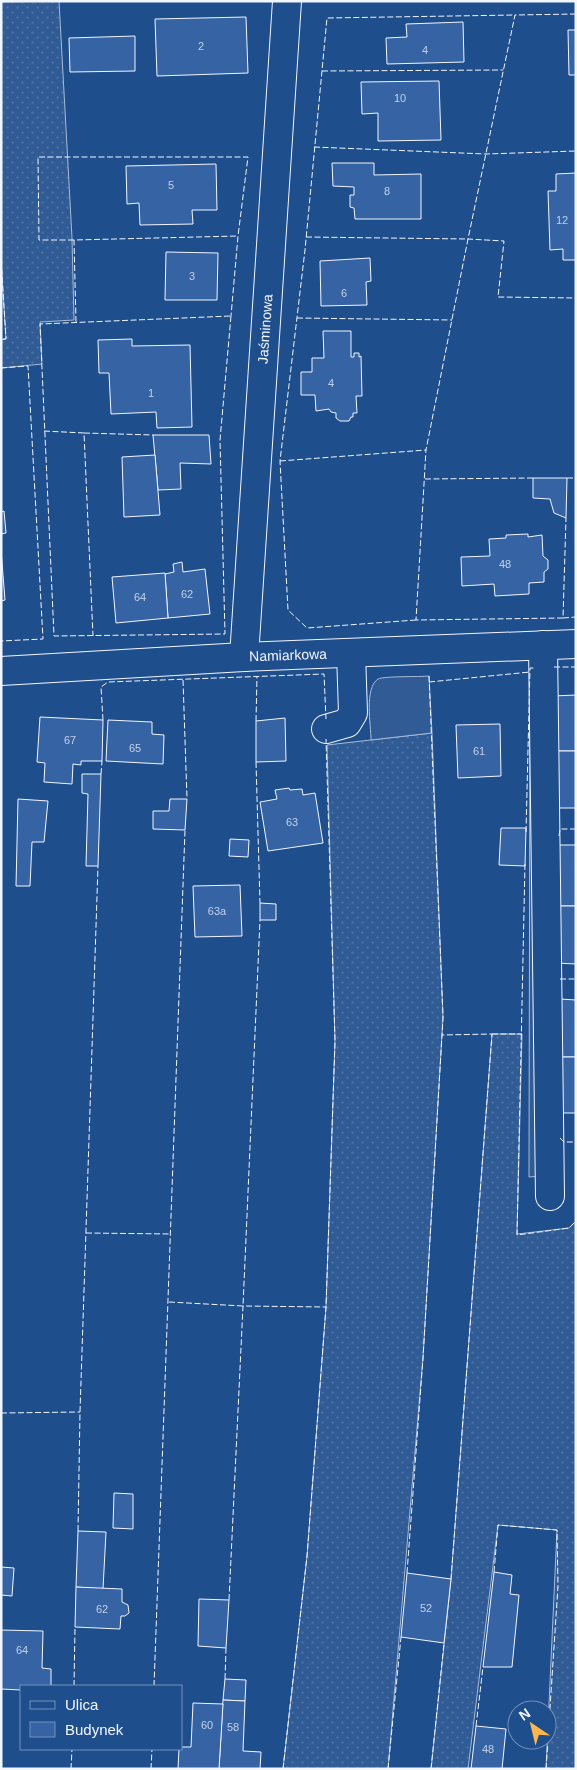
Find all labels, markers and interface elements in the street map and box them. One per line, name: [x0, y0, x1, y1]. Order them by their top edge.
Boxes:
house number: 2: [198, 40, 204, 52]
house number: 4: [422, 44, 428, 56]
house number: 10: [394, 92, 406, 104]
house number: 5: [168, 179, 174, 191]
house number: 8: [384, 185, 390, 197]
house number: 12: [556, 214, 568, 226]
house number: 3: [189, 270, 195, 282]
house number: 6: [341, 287, 347, 299]
street label: Jaśminowa: [255, 293, 275, 364]
house number: 4: [328, 377, 334, 389]
house number: 1: [148, 387, 154, 399]
house number: 48: [499, 558, 511, 570]
house number: 62: [181, 588, 193, 600]
house number: 64: [134, 591, 146, 603]
street label: Namiarkowa: [249, 646, 327, 664]
house number: 67: [64, 734, 76, 746]
house number: 65: [129, 742, 141, 754]
house number: 61: [473, 745, 485, 757]
house number: 63: [286, 816, 298, 828]
house number: 63a: [208, 905, 227, 917]
house number: 52: [420, 1602, 432, 1614]
house number: 62: [96, 1603, 108, 1615]
house number: 64: [16, 1644, 28, 1656]
legend: [20, 1685, 182, 1750]
text: Ulica: [65, 1696, 99, 1713]
north arrow: [507, 1700, 557, 1750]
text: N: [516, 1705, 533, 1724]
house number: 60: [201, 1719, 213, 1731]
text: Budynek: [65, 1721, 124, 1738]
house number: 58: [227, 1721, 239, 1733]
house number: 48: [482, 1743, 494, 1755]

